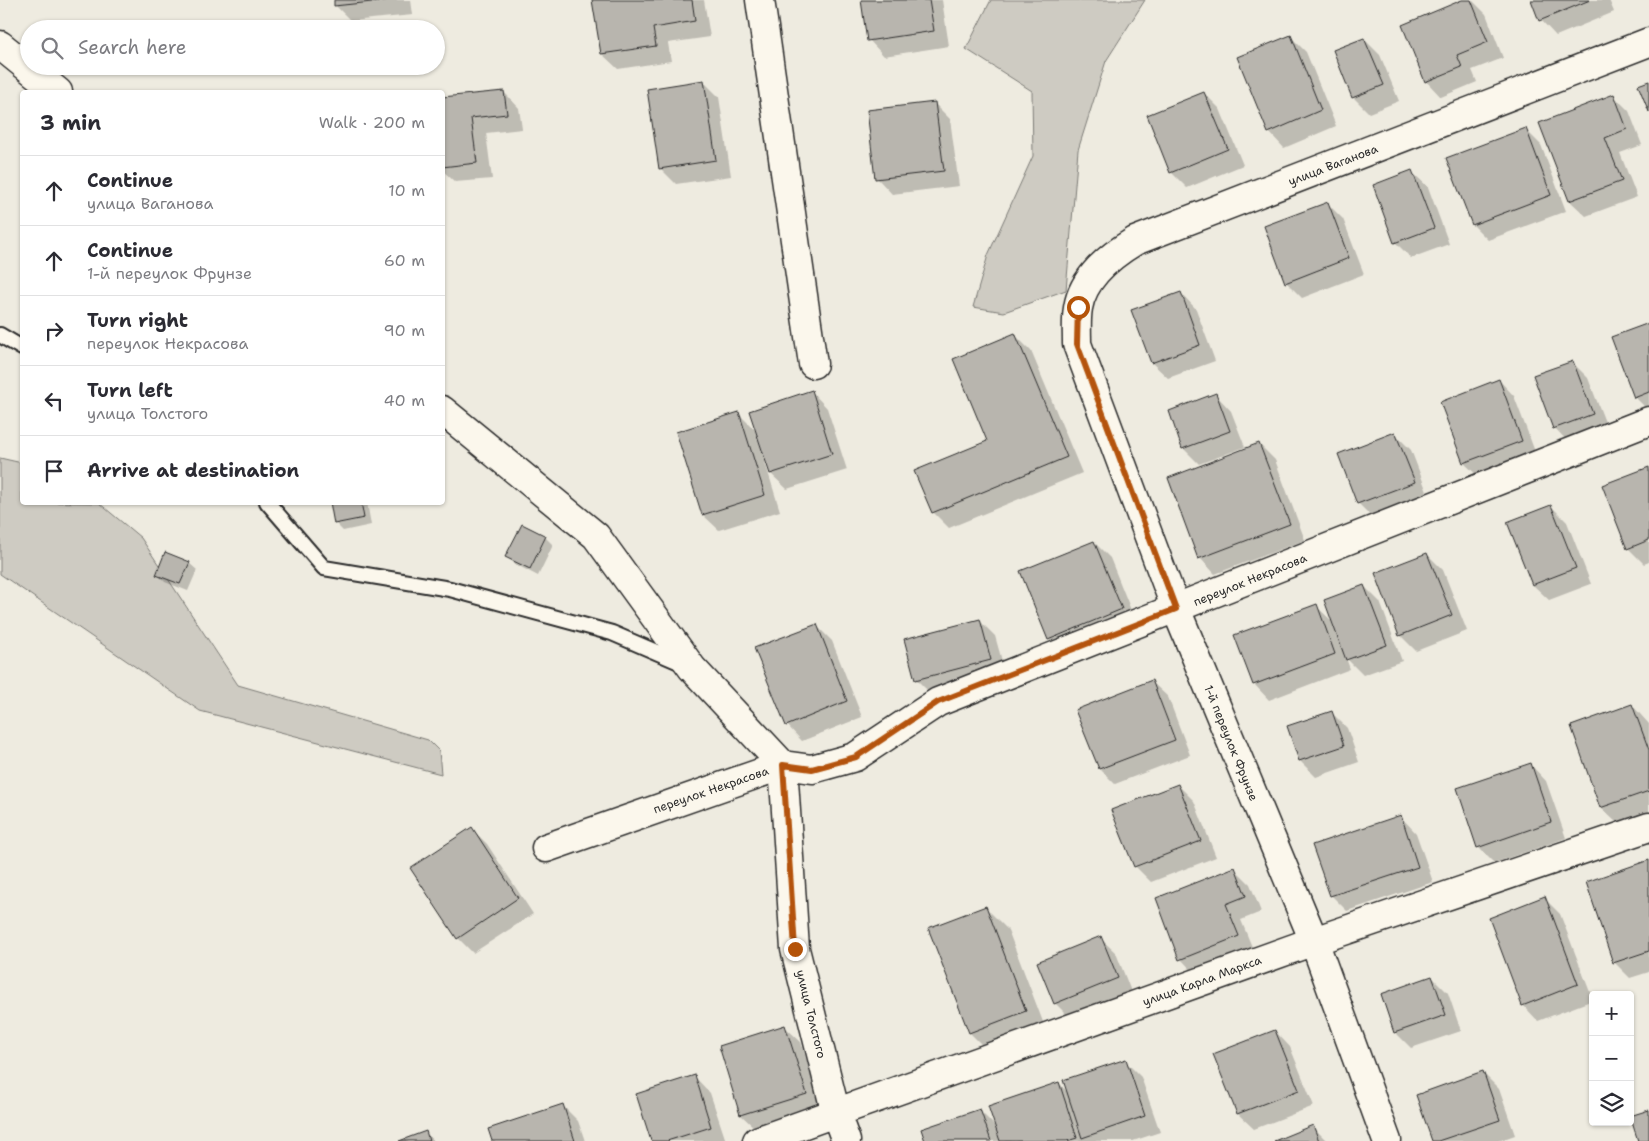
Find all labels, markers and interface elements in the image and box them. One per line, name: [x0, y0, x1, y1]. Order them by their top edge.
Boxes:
search box: [20, 20, 445, 75]
icon: search: [38, 34, 66, 62]
text: Search here: [78, 35, 187, 60]
text: 3 min: [40, 109, 101, 137]
text: Walk · 200 m: [319, 112, 425, 133]
street label: улица Ваганова: [1286, 140, 1381, 189]
text: Continue: [87, 168, 173, 193]
icon: ahead: [40, 177, 68, 205]
text: 10 m: [388, 180, 425, 201]
text: улица Ваганова: [87, 193, 214, 214]
text: Continue: [87, 238, 173, 263]
icon: ahead: [40, 247, 68, 275]
text: 60 m: [384, 250, 425, 271]
text: 1-й переулок Фрунзе: [87, 263, 252, 284]
route start: [1067, 296, 1090, 319]
text: Turn right: [87, 308, 188, 333]
icon: right: [40, 317, 68, 345]
text: 90 m: [384, 320, 425, 341]
text: переулок Некрасова: [87, 333, 248, 354]
text: Turn left: [87, 378, 173, 403]
icon: left: [40, 387, 68, 415]
text: 40 m: [383, 390, 425, 411]
text: улица Толстого: [87, 403, 208, 424]
icon: arrive: [40, 457, 68, 485]
text: Arrive at destination: [87, 458, 299, 483]
street label: переулок Некрасова: [1191, 550, 1310, 610]
street label: 1-й переулок Фрунзе: [1200, 683, 1262, 804]
street label: переулок Некрасова: [651, 763, 771, 817]
route end: [784, 938, 807, 961]
street label: улица Карла Маркса: [1140, 952, 1264, 1010]
street label: улица Толстого: [792, 968, 830, 1060]
map controls: [1589, 991, 1634, 1126]
button: +: [1589, 991, 1634, 1036]
button: −: [1589, 1036, 1634, 1081]
button: layers: [1589, 1081, 1634, 1126]

